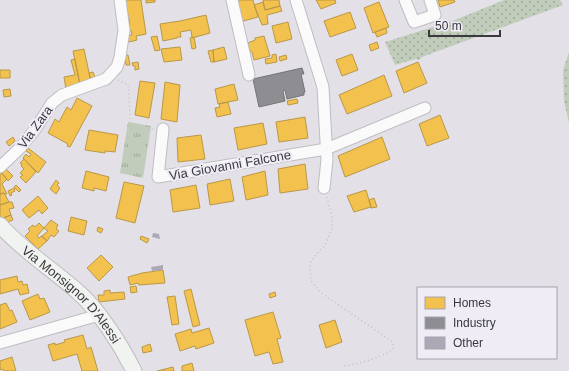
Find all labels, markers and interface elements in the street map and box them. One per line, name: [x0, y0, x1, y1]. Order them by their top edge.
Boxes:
scale bar: [429, 12, 500, 38]
text: 50 m: [435, 19, 462, 33]
street label: Via Zara: [15, 102, 56, 151]
street label: Via Giovanni Falcone: [168, 147, 292, 183]
street label: Via Monsignor D'Alessi: [19, 242, 124, 346]
legend: [417, 287, 557, 359]
text: Homes: [453, 296, 491, 310]
text: Industry: [453, 316, 496, 330]
text: Other: [453, 336, 483, 350]

